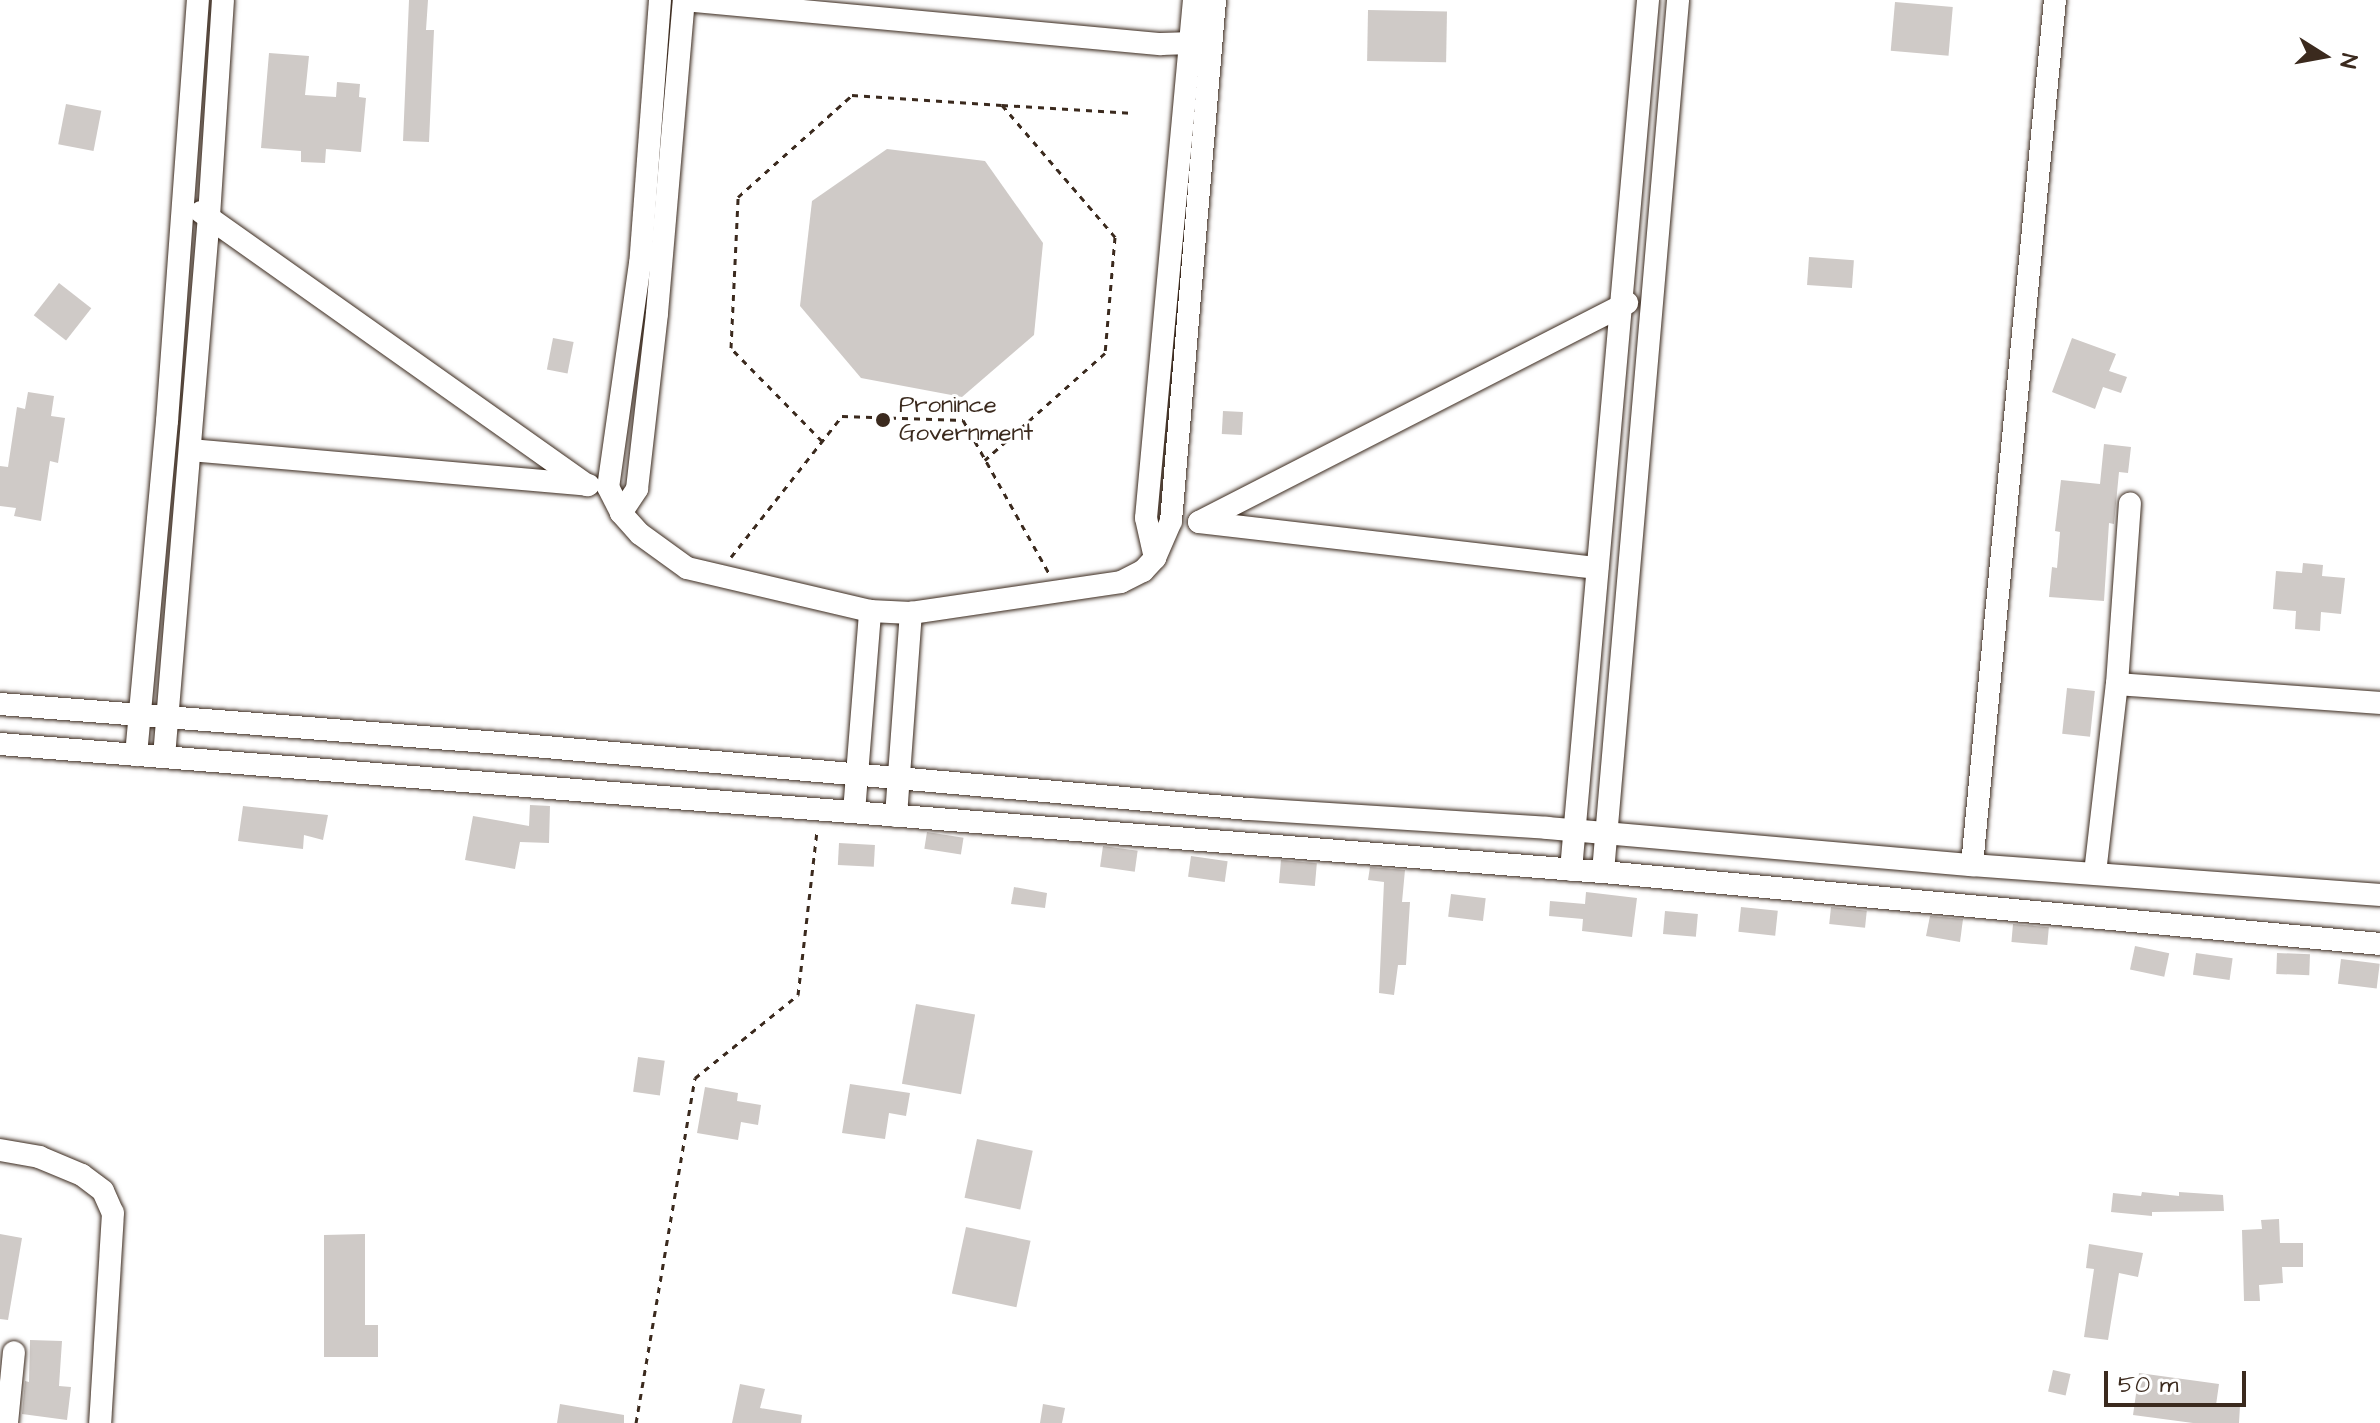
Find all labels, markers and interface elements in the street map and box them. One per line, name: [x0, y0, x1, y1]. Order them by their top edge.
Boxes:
north arrow: [2284, 16, 2364, 96]
text: N: [2332, 51, 2365, 70]
place label: Pronince Government: [899, 392, 1033, 448]
marker: Pronince Government: [874, 411, 892, 429]
scale bar: [2108, 1355, 2250, 1405]
text: 50 m: [2118, 1368, 2178, 1402]

